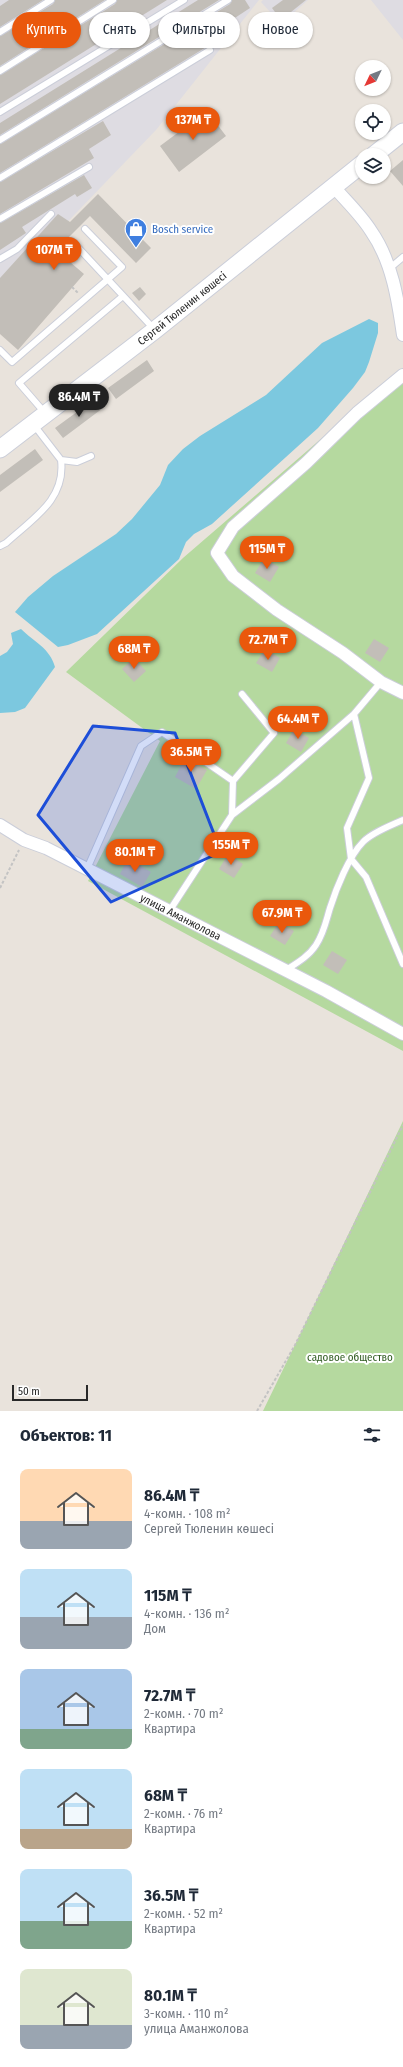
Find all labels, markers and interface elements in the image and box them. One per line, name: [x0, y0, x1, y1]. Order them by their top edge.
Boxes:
chip: Купить: [12, 12, 81, 48]
chip: Снять: [89, 12, 150, 48]
chip: Фильтры: [158, 12, 240, 48]
chip: Новое: [248, 12, 313, 48]
north arrow: [355, 60, 391, 96]
map controls: [355, 60, 391, 184]
button: locate: [355, 104, 391, 140]
pin: 137M ₸: [160, 107, 226, 141]
text: 137M ₸: [175, 112, 211, 127]
button: layers: [355, 148, 391, 184]
shop icon: Bosch service: [123, 216, 149, 249]
place label: Bosch service: [152, 223, 213, 236]
pin: 107M ₸: [21, 237, 87, 271]
text: 107M ₸: [35, 242, 73, 257]
street label: Сергей Тюленин көшесі: [135, 269, 229, 348]
pin: 86.4M ₸: [42, 384, 116, 418]
text: 86.4M ₸: [58, 389, 100, 404]
pin: 115M ₸: [234, 536, 300, 570]
text: 115M ₸: [249, 541, 285, 556]
pin: 72.7M ₸: [231, 627, 305, 661]
text: 72.7M ₸: [248, 632, 288, 647]
pin: 68M ₸: [106, 636, 162, 670]
text: 68M ₸: [118, 641, 150, 656]
pin: 64.4M ₸: [261, 706, 335, 740]
text: 64.4M ₸: [277, 711, 319, 726]
pin: 36.5M ₸: [154, 739, 228, 773]
text: 36.5M ₸: [170, 744, 212, 759]
pin: 155M ₸: [198, 832, 264, 866]
text: 155M ₸: [212, 837, 250, 852]
pin: 80.1M ₸: [98, 839, 172, 873]
text: 80.1M ₸: [115, 844, 155, 859]
street label: улица Аманжолова: [138, 891, 223, 943]
pin: 67.9M ₸: [245, 900, 319, 934]
text: 67.9M ₸: [262, 905, 302, 920]
park label: садовое общество: [307, 1351, 393, 1364]
scale bar: [12, 1383, 88, 1402]
text: 50 m: [18, 1385, 40, 1398]
icon: filters: [361, 1424, 383, 1446]
text: Объектов: 11: [20, 1425, 112, 1446]
icon: home: [52, 1485, 100, 1533]
text: 86.4M ₸: [144, 1485, 199, 1506]
text: 4-комн. · 108 m²: [144, 1506, 230, 1521]
text: Сергей Тюленин көшесі: [144, 1521, 274, 1536]
icon: home: [52, 1585, 100, 1633]
text: 115M ₸: [144, 1585, 191, 1606]
text: 4-комн. · 136 m²: [144, 1606, 229, 1621]
text: Дом: [144, 1621, 166, 1636]
icon: home: [52, 1685, 100, 1733]
text: 72.7M ₸: [144, 1685, 195, 1706]
text: 2-комн. · 70 m²: [144, 1706, 223, 1721]
text: Квартира: [144, 1721, 196, 1736]
icon: home: [52, 1785, 100, 1833]
text: 68M ₸: [144, 1785, 187, 1806]
text: 2-комн. · 76 m²: [144, 1806, 223, 1821]
text: Квартира: [144, 1821, 196, 1836]
icon: home: [52, 1885, 100, 1933]
text: 36.5M ₸: [144, 1885, 198, 1906]
text: 2-комн. · 52 m²: [144, 1906, 223, 1921]
text: Квартира: [144, 1921, 196, 1936]
icon: home: [52, 1985, 100, 2033]
text: 80.1M ₸: [144, 1985, 197, 2006]
text: 3-комн. · 110 m²: [144, 2006, 228, 2021]
text: улица Аманжолова: [144, 2021, 249, 2036]

